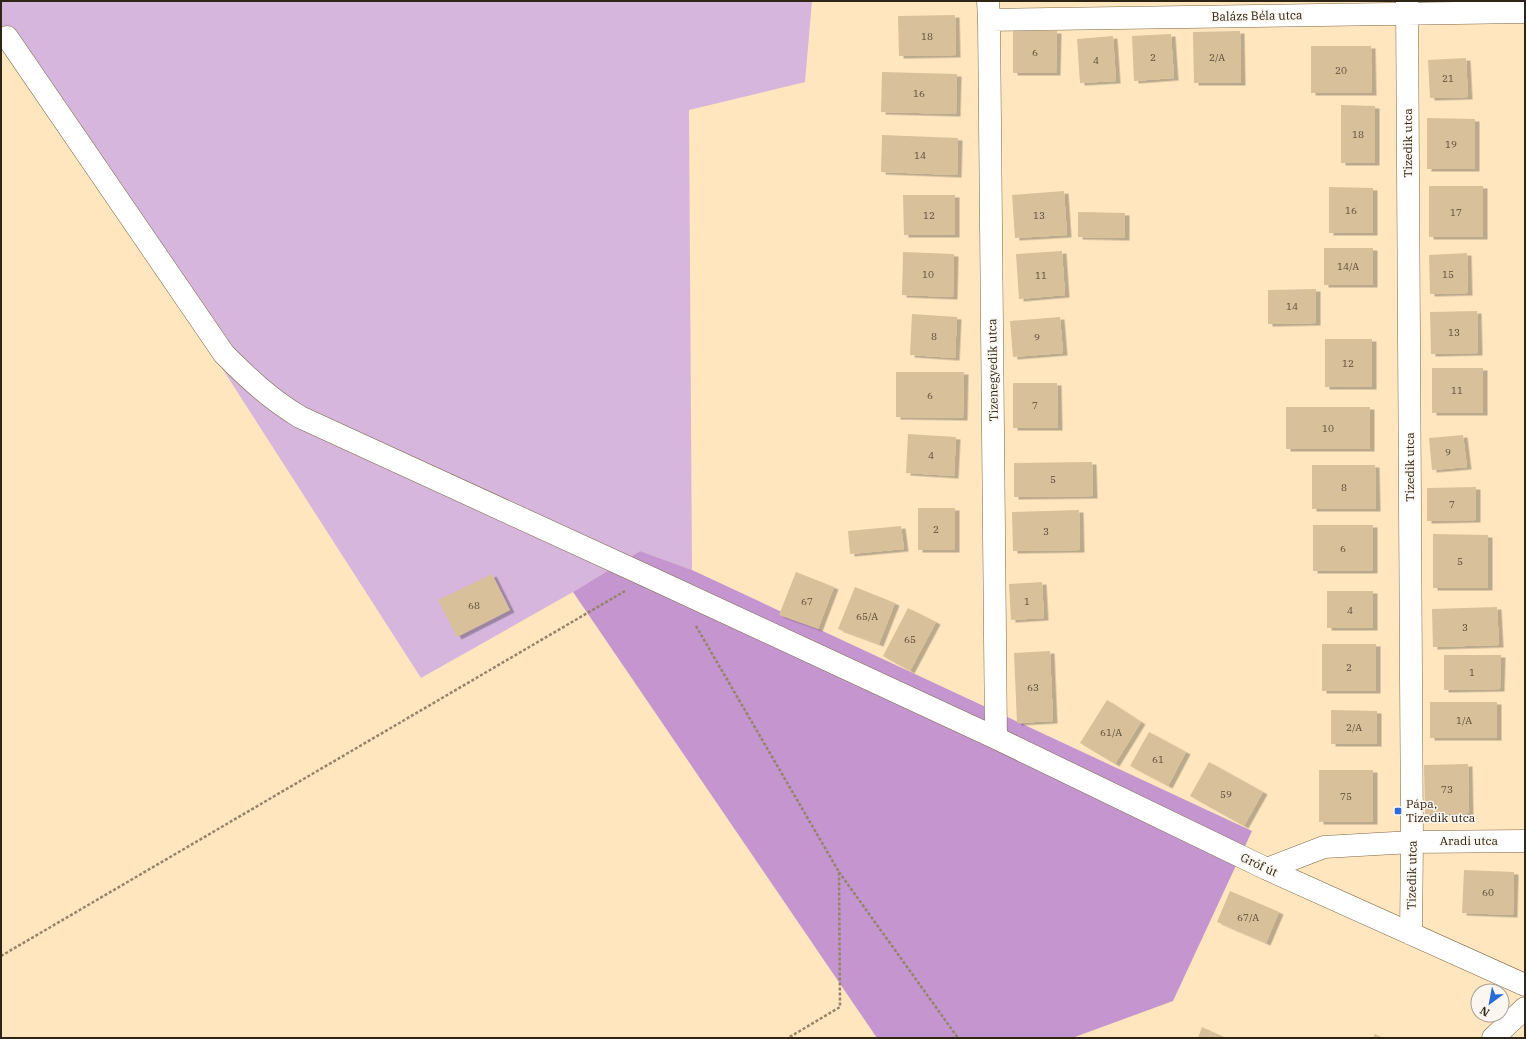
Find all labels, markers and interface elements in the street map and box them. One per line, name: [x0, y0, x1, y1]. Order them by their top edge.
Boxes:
street label: Balázs Béla utca: [1211, 7, 1303, 24]
house number: 18: [921, 30, 933, 43]
house number: 6: [1032, 46, 1038, 59]
house number: 2: [1150, 51, 1156, 64]
house number: 2/A: [1209, 51, 1225, 64]
house number: 4: [1093, 54, 1099, 67]
house number: 20: [1335, 64, 1347, 77]
house number: 21: [1442, 72, 1454, 85]
house number: 16: [913, 87, 925, 100]
street label: Tizedik utca: [1400, 108, 1415, 178]
house number: 18: [1352, 128, 1364, 141]
house number: 19: [1445, 138, 1457, 151]
house number: 14: [914, 149, 926, 162]
house number: 16: [1345, 204, 1357, 217]
house number: 17: [1450, 206, 1462, 219]
house number: 12: [923, 209, 935, 222]
house number: 13: [1033, 209, 1045, 222]
house number: 14/A: [1337, 260, 1359, 273]
house number: 10: [922, 268, 934, 281]
house number: 15: [1442, 268, 1454, 281]
house number: 11: [1035, 269, 1047, 282]
house number: 14: [1286, 300, 1298, 313]
street label: Tizenegyedik utca: [984, 318, 1001, 422]
house number: 13: [1448, 326, 1460, 339]
house number: 8: [931, 330, 937, 343]
house number: 9: [1034, 331, 1040, 344]
house number: 12: [1342, 357, 1354, 370]
house number: 11: [1451, 384, 1463, 397]
house number: 6: [927, 389, 933, 402]
house number: 7: [1032, 399, 1038, 412]
house number: 10: [1322, 422, 1334, 435]
street label: Tizedik utca: [1402, 432, 1417, 502]
house number: 9: [1445, 446, 1451, 459]
house number: 4: [928, 449, 934, 462]
house number: 5: [1050, 473, 1056, 486]
house number: 8: [1341, 481, 1347, 494]
house number: 7: [1449, 498, 1455, 511]
house number: 2: [933, 523, 939, 536]
house number: 3: [1043, 525, 1049, 538]
house number: 6: [1340, 542, 1346, 555]
house number: 5: [1457, 555, 1463, 568]
house number: 67: [801, 595, 813, 608]
house number: 1: [1024, 595, 1030, 608]
house number: 68: [468, 599, 480, 612]
house number: 4: [1347, 604, 1353, 617]
house number: 65/A: [856, 610, 878, 623]
house number: 3: [1462, 621, 1468, 634]
house number: 65: [904, 633, 916, 646]
house number: 2: [1346, 661, 1352, 674]
house number: 1: [1469, 666, 1475, 679]
house number: 63: [1027, 681, 1039, 694]
house number: 1/A: [1456, 714, 1472, 727]
house number: 2/A: [1346, 721, 1362, 734]
house number: 61/A: [1100, 726, 1122, 739]
house number: 61: [1152, 753, 1164, 766]
house number: 73: [1441, 783, 1453, 796]
house number: 59: [1220, 788, 1232, 801]
house number: 75: [1340, 790, 1352, 803]
place label: Pápa, Tizedik utca: [1406, 796, 1476, 825]
marker: Pápa, Tizedik utca: [1393, 806, 1403, 816]
street label: Aradi utca: [1440, 833, 1499, 848]
street label: Tizedik utca: [1403, 840, 1420, 910]
street label: Gróf út: [1238, 849, 1280, 880]
house number: 60: [1482, 886, 1494, 899]
house number: 67/A: [1237, 911, 1259, 924]
north arrow: [1470, 983, 1510, 1023]
text: N: [1477, 1003, 1492, 1020]

